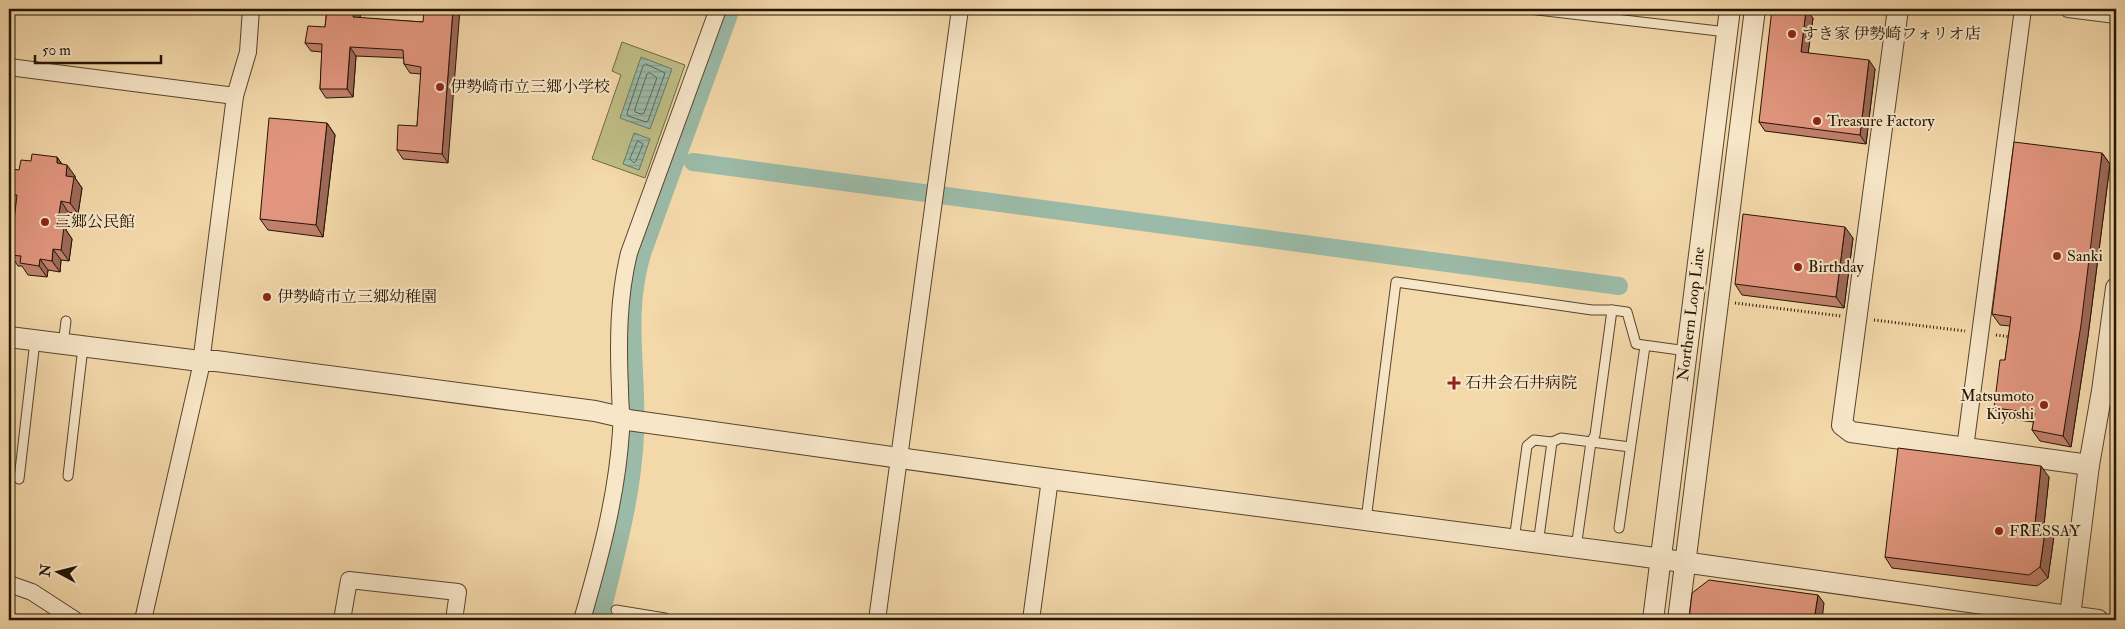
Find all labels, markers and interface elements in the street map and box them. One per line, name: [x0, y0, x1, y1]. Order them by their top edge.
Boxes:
place label: すき家 伊勢崎フォリオ店: [1802, 24, 1980, 44]
marker: すき家 伊勢崎フォリオ店: [1786, 28, 1798, 40]
scale bar: [35, 32, 161, 64]
text: 50 m: [42, 41, 71, 60]
place label: 伊勢崎市立三郷小学校: [450, 77, 610, 97]
marker: 伊勢崎市立三郷小学校: [434, 81, 446, 93]
place label: Treasure Factory: [1827, 111, 1935, 131]
marker: Treasure Factory: [1811, 115, 1823, 127]
place label: 三郷公民館: [55, 212, 135, 232]
marker: 三郷公民館: [39, 216, 51, 228]
street label: Northern Loop Line: [1673, 246, 1710, 382]
place label: Sanki: [2067, 246, 2103, 266]
marker: Sanki: [2051, 250, 2063, 262]
place label: Birthday: [1808, 257, 1865, 277]
marker: Birthday: [1792, 261, 1804, 273]
place label: 伊勢崎市立三郷幼稚園: [277, 287, 437, 307]
marker: 伊勢崎市立三郷幼稚園: [261, 291, 273, 303]
place label: 石井会石井病院: [1465, 373, 1577, 393]
marker: 石井会石井病院: [1447, 376, 1461, 390]
place label: Matsumoto Kiyoshi: [1960, 386, 2034, 424]
marker: Matsumoto Kiyoshi: [2038, 399, 2050, 411]
place label: FRESSAY: [2009, 521, 2081, 541]
marker: FRESSAY: [1993, 525, 2005, 537]
north arrow: [32, 546, 82, 596]
text: N: [36, 563, 55, 579]

